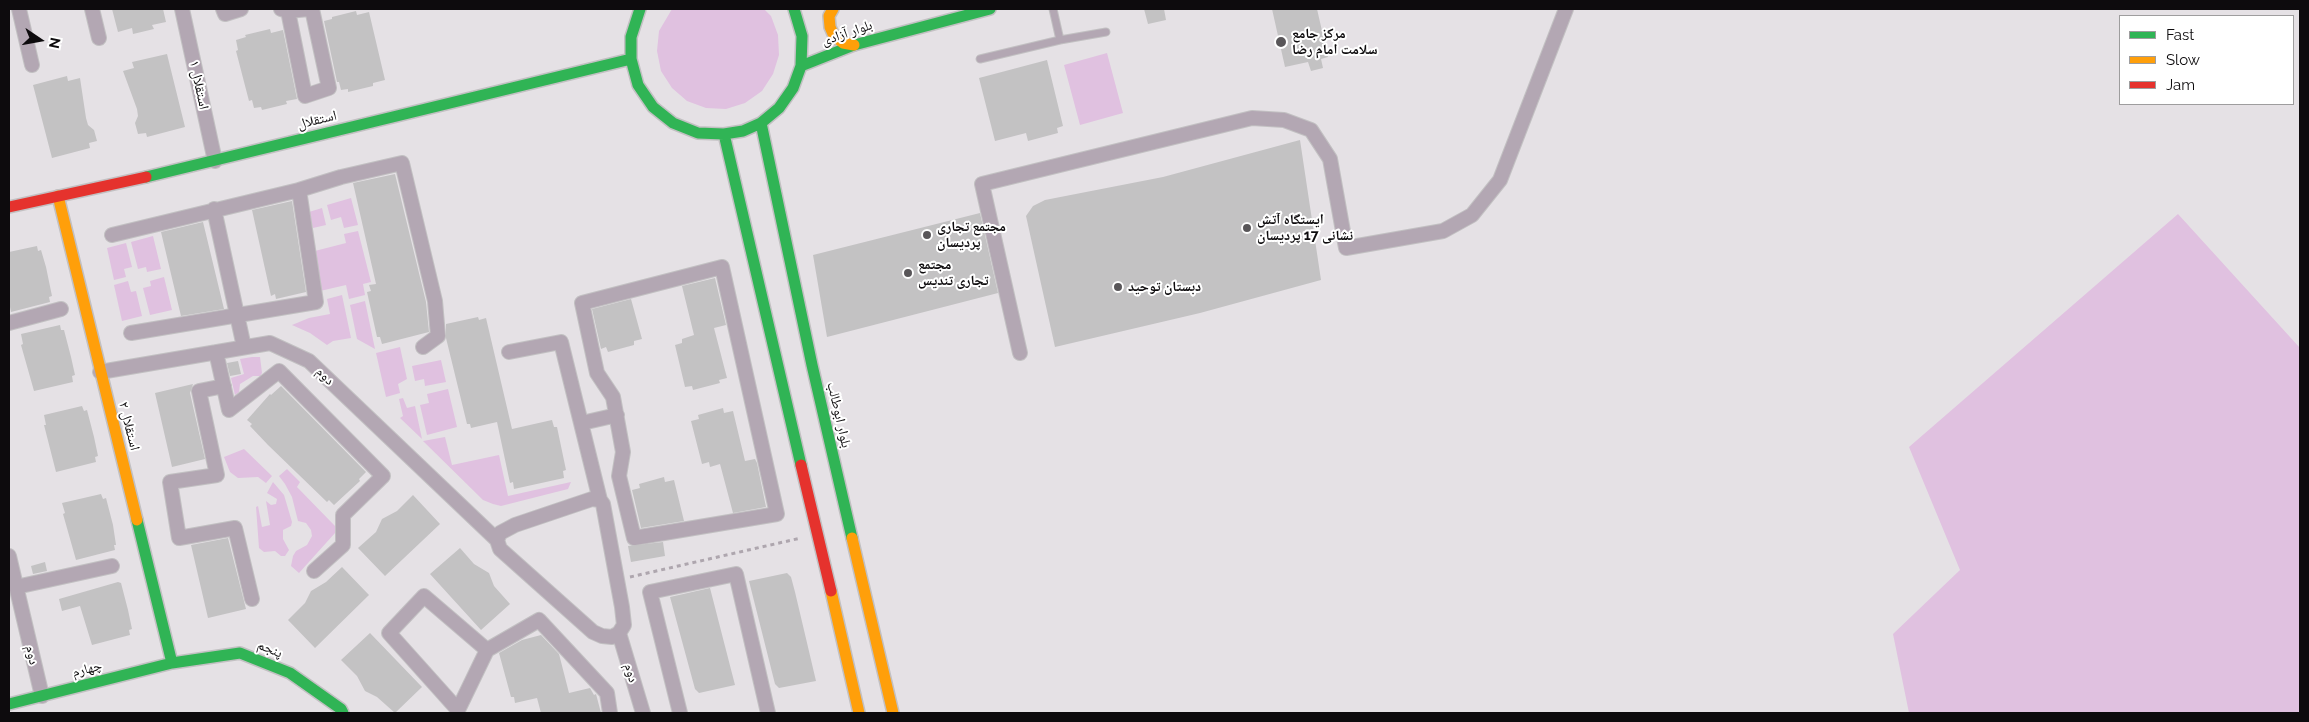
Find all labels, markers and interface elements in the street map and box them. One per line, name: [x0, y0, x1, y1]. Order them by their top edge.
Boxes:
north arrow: [15, 15, 65, 65]
legend: [2119, 15, 2294, 105]
street label: بلوار آزادی: [819, 16, 875, 50]
place label: مرکز جامع سلامت امام رضا: [1292, 26, 1378, 58]
text: Fast: [2166, 26, 2194, 44]
marker: مرکز جامع سلامت امام رضا: [1274, 35, 1288, 49]
text: N: [46, 36, 64, 50]
text: Slow: [2166, 51, 2200, 69]
street label: استقلال ۱: [186, 59, 212, 111]
text: Jam: [2166, 76, 2195, 94]
street label: استقلال: [296, 107, 338, 133]
place label: ایستگاه آتش نشانی 17 پردیسان: [1257, 212, 1353, 244]
place label: مجتمع تجاری پردیسان: [937, 219, 1006, 252]
marker: ایستگاه آتش نشانی 17 پردیسان: [1241, 222, 1253, 234]
marker: مجتمع تجاری پردیسان: [921, 229, 933, 241]
place label: مجتمع تجاری تندیس: [918, 257, 989, 290]
marker: مجتمع تجاری تندیس: [902, 267, 914, 279]
place label: دبستان توحید: [1128, 279, 1201, 295]
marker: دبستان توحید: [1112, 281, 1124, 293]
street label: دوم: [312, 363, 338, 389]
street label: بلوار ابوطالب: [823, 380, 855, 450]
street label: استقلال ۲: [115, 400, 143, 452]
street label: پنجم: [255, 636, 285, 662]
street label: دوم: [22, 644, 42, 666]
street label: چهارم: [70, 657, 104, 681]
street label: دوم: [620, 661, 642, 685]

